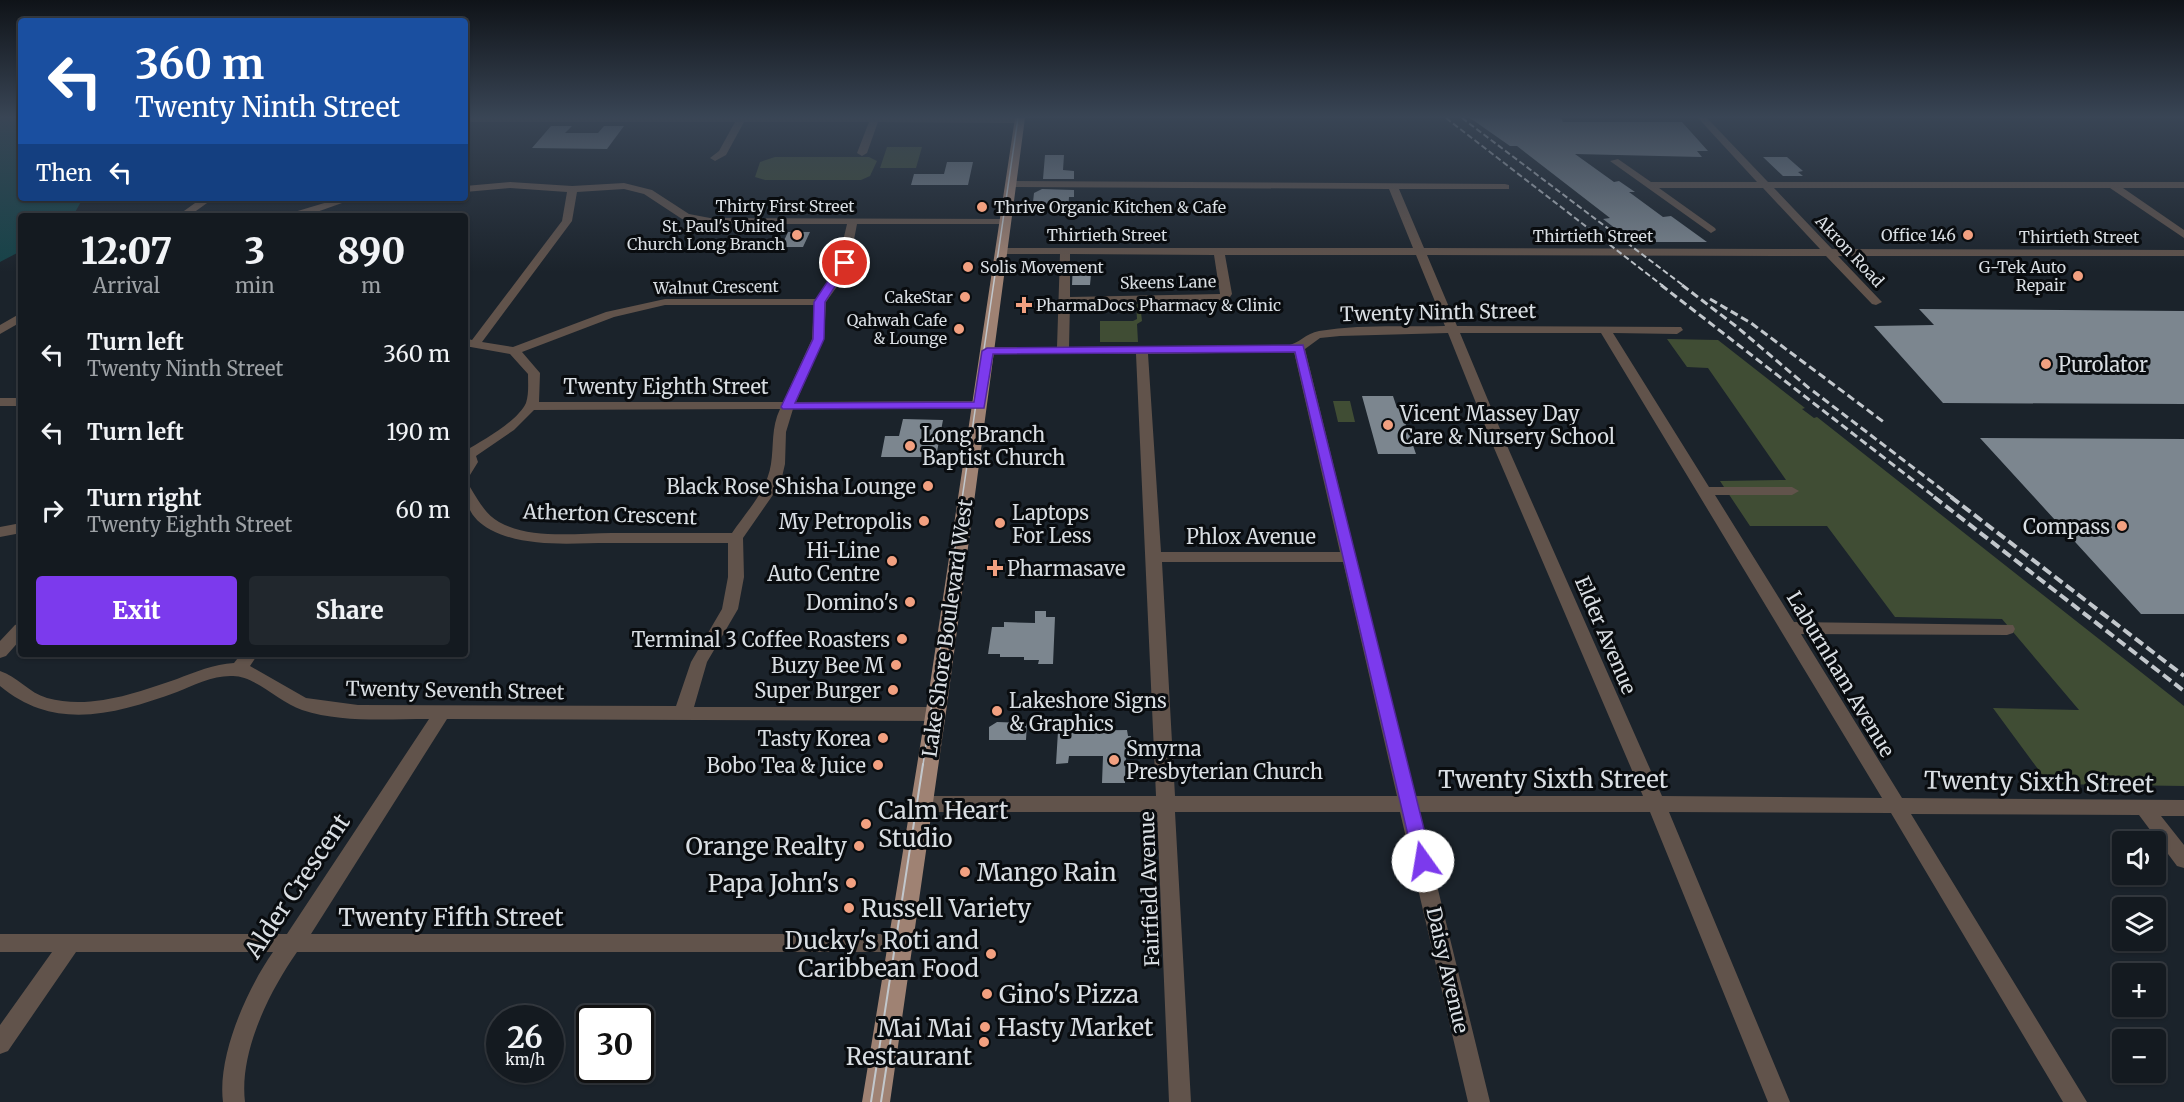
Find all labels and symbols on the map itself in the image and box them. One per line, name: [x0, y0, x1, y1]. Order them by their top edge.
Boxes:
street label: Thirty First Street: [716, 196, 855, 216]
place label: Thrive Organic Kitchen & Cafe: [994, 197, 1226, 217]
marker: Thrive Organic Kitchen & Cafe: [975, 200, 989, 214]
street label: Akron Road: [1811, 210, 1889, 291]
place label: St. Paul's United Church Long Branch: [627, 216, 785, 254]
street label: Thirtieth Street: [1047, 225, 1168, 245]
place label: Office 146: [1881, 225, 1956, 245]
street label: Thirtieth Street: [1533, 226, 1654, 246]
street label: Thirtieth Street: [2019, 227, 2140, 247]
marker: St. Paul's United Church Long Branch: [790, 228, 804, 242]
marker: Office 146: [1961, 228, 1975, 242]
pin: [819, 237, 870, 288]
place label: Solis Movement: [980, 257, 1105, 277]
place label: G-Tek Auto Repair: [1979, 257, 2066, 295]
marker: Solis Movement: [961, 260, 975, 274]
marker: G-Tek Auto Repair: [2071, 269, 2085, 283]
street label: Skeens Lane: [1120, 271, 1216, 293]
street label: Walnut Crescent: [652, 276, 780, 298]
place label: CakeStar: [885, 287, 953, 307]
marker: CakeStar: [958, 290, 972, 304]
place label: PharmaDocs Pharmacy & Clinic: [1036, 295, 1281, 315]
marker: PharmaDocs Pharmacy & Clinic: [1017, 298, 1031, 312]
street label: Twenty Ninth Street: [1340, 298, 1537, 326]
place label: Qahwah Cafe & Lounge: [847, 310, 947, 348]
marker: Qahwah Cafe & Lounge: [952, 322, 966, 336]
place label: Purolator: [2058, 352, 2148, 377]
marker: Purolator: [2039, 357, 2053, 371]
street label: Twenty Eighth Street: [563, 374, 769, 399]
place label: Vicent Massey Day Care & Nursery School: [1399, 401, 1615, 449]
marker: Vicent Massey Day Care & Nursery School: [1381, 418, 1395, 432]
place label: Long Branch Baptist Church: [922, 422, 1065, 470]
marker: Long Branch Baptist Church: [903, 439, 917, 453]
place label: Black Rose Shisha Lounge: [666, 474, 916, 499]
marker: Black Rose Shisha Lounge: [921, 479, 935, 493]
street label: Lake Shore Boulevard West: [916, 497, 978, 759]
street label: Atherton Crescent: [522, 498, 698, 530]
place label: Laptops For Less: [1012, 500, 1092, 548]
place label: My Petropolis: [779, 509, 912, 534]
marker: My Petropolis: [917, 514, 931, 528]
place label: Compass: [2023, 514, 2110, 539]
marker: Laptops For Less: [993, 516, 1007, 530]
marker: Compass: [2115, 519, 2129, 533]
street label: Phlox Avenue: [1186, 524, 1316, 549]
place label: Hi-Line Auto Centre: [766, 538, 880, 586]
marker: Hi-Line Auto Centre: [885, 554, 899, 568]
place label: Pharmasave: [1007, 556, 1125, 581]
marker: Pharmasave: [988, 561, 1002, 575]
street label: Elder Avenue: [1570, 572, 1642, 698]
street label: Laburnham Avenue: [1782, 587, 1900, 761]
place label: Domino's: [806, 590, 898, 615]
marker: Domino's: [903, 595, 917, 609]
place label: Terminal 3 Coffee Roasters: [631, 627, 890, 652]
marker: Terminal 3 Coffee Roasters: [895, 632, 909, 646]
place label: Buzy Bee M: [771, 653, 884, 678]
marker: Buzy Bee M: [889, 658, 903, 672]
street label: Twenty Seventh Street: [345, 676, 565, 704]
place label: Super Burger: [754, 678, 881, 703]
marker: Super Burger: [886, 683, 900, 697]
place label: Lakeshore Signs & Graphics: [1009, 688, 1167, 736]
marker: Lakeshore Signs & Graphics: [990, 704, 1004, 718]
place label: Tasty Korea: [757, 726, 871, 751]
marker: Tasty Korea: [876, 731, 890, 745]
place label: Smyrna Presbyterian Church: [1126, 736, 1323, 784]
place label: Bobo Tea & Juice: [707, 753, 866, 778]
marker: Smyrna Presbyterian Church: [1107, 753, 1121, 767]
marker: Bobo Tea & Juice: [871, 758, 885, 772]
street label: Twenty Sixth Street: [1438, 764, 1669, 795]
street label: Twenty Sixth Street: [1924, 764, 2155, 800]
place label: Calm Heart Studio: [878, 795, 1009, 854]
street label: Alder Crescent: [237, 807, 357, 965]
street label: Fairfield Avenue: [1134, 811, 1164, 967]
marker: Calm Heart Studio: [859, 817, 873, 831]
position arrow: [1391, 829, 1455, 893]
place label: Orange Realty: [685, 831, 847, 862]
marker: Orange Realty: [852, 839, 866, 853]
place label: Mango Rain: [977, 857, 1117, 888]
marker: Mango Rain: [958, 865, 972, 879]
place label: Papa John's: [708, 868, 839, 899]
marker: Papa John's: [844, 876, 858, 890]
place label: Russell Variety: [861, 893, 1031, 924]
marker: Russell Variety: [842, 901, 856, 915]
street label: Twenty Fifth Street: [338, 902, 564, 933]
street label: Daisy Avenue: [1421, 905, 1475, 1035]
place label: Ducky's Roti and Caribbean Food: [785, 925, 979, 984]
marker: Ducky's Roti and Caribbean Food: [984, 947, 998, 961]
place label: Gino's Pizza: [999, 979, 1139, 1010]
marker: Gino's Pizza: [980, 987, 994, 1001]
speed limit sign: 30: [576, 1005, 654, 1083]
place label: Hasty Market: [997, 1012, 1154, 1043]
place label: Mai Mai Restaurant: [846, 1013, 973, 1072]
marker: Hasty Market: [978, 1020, 992, 1034]
marker: Mai Mai Restaurant: [977, 1035, 991, 1049]

